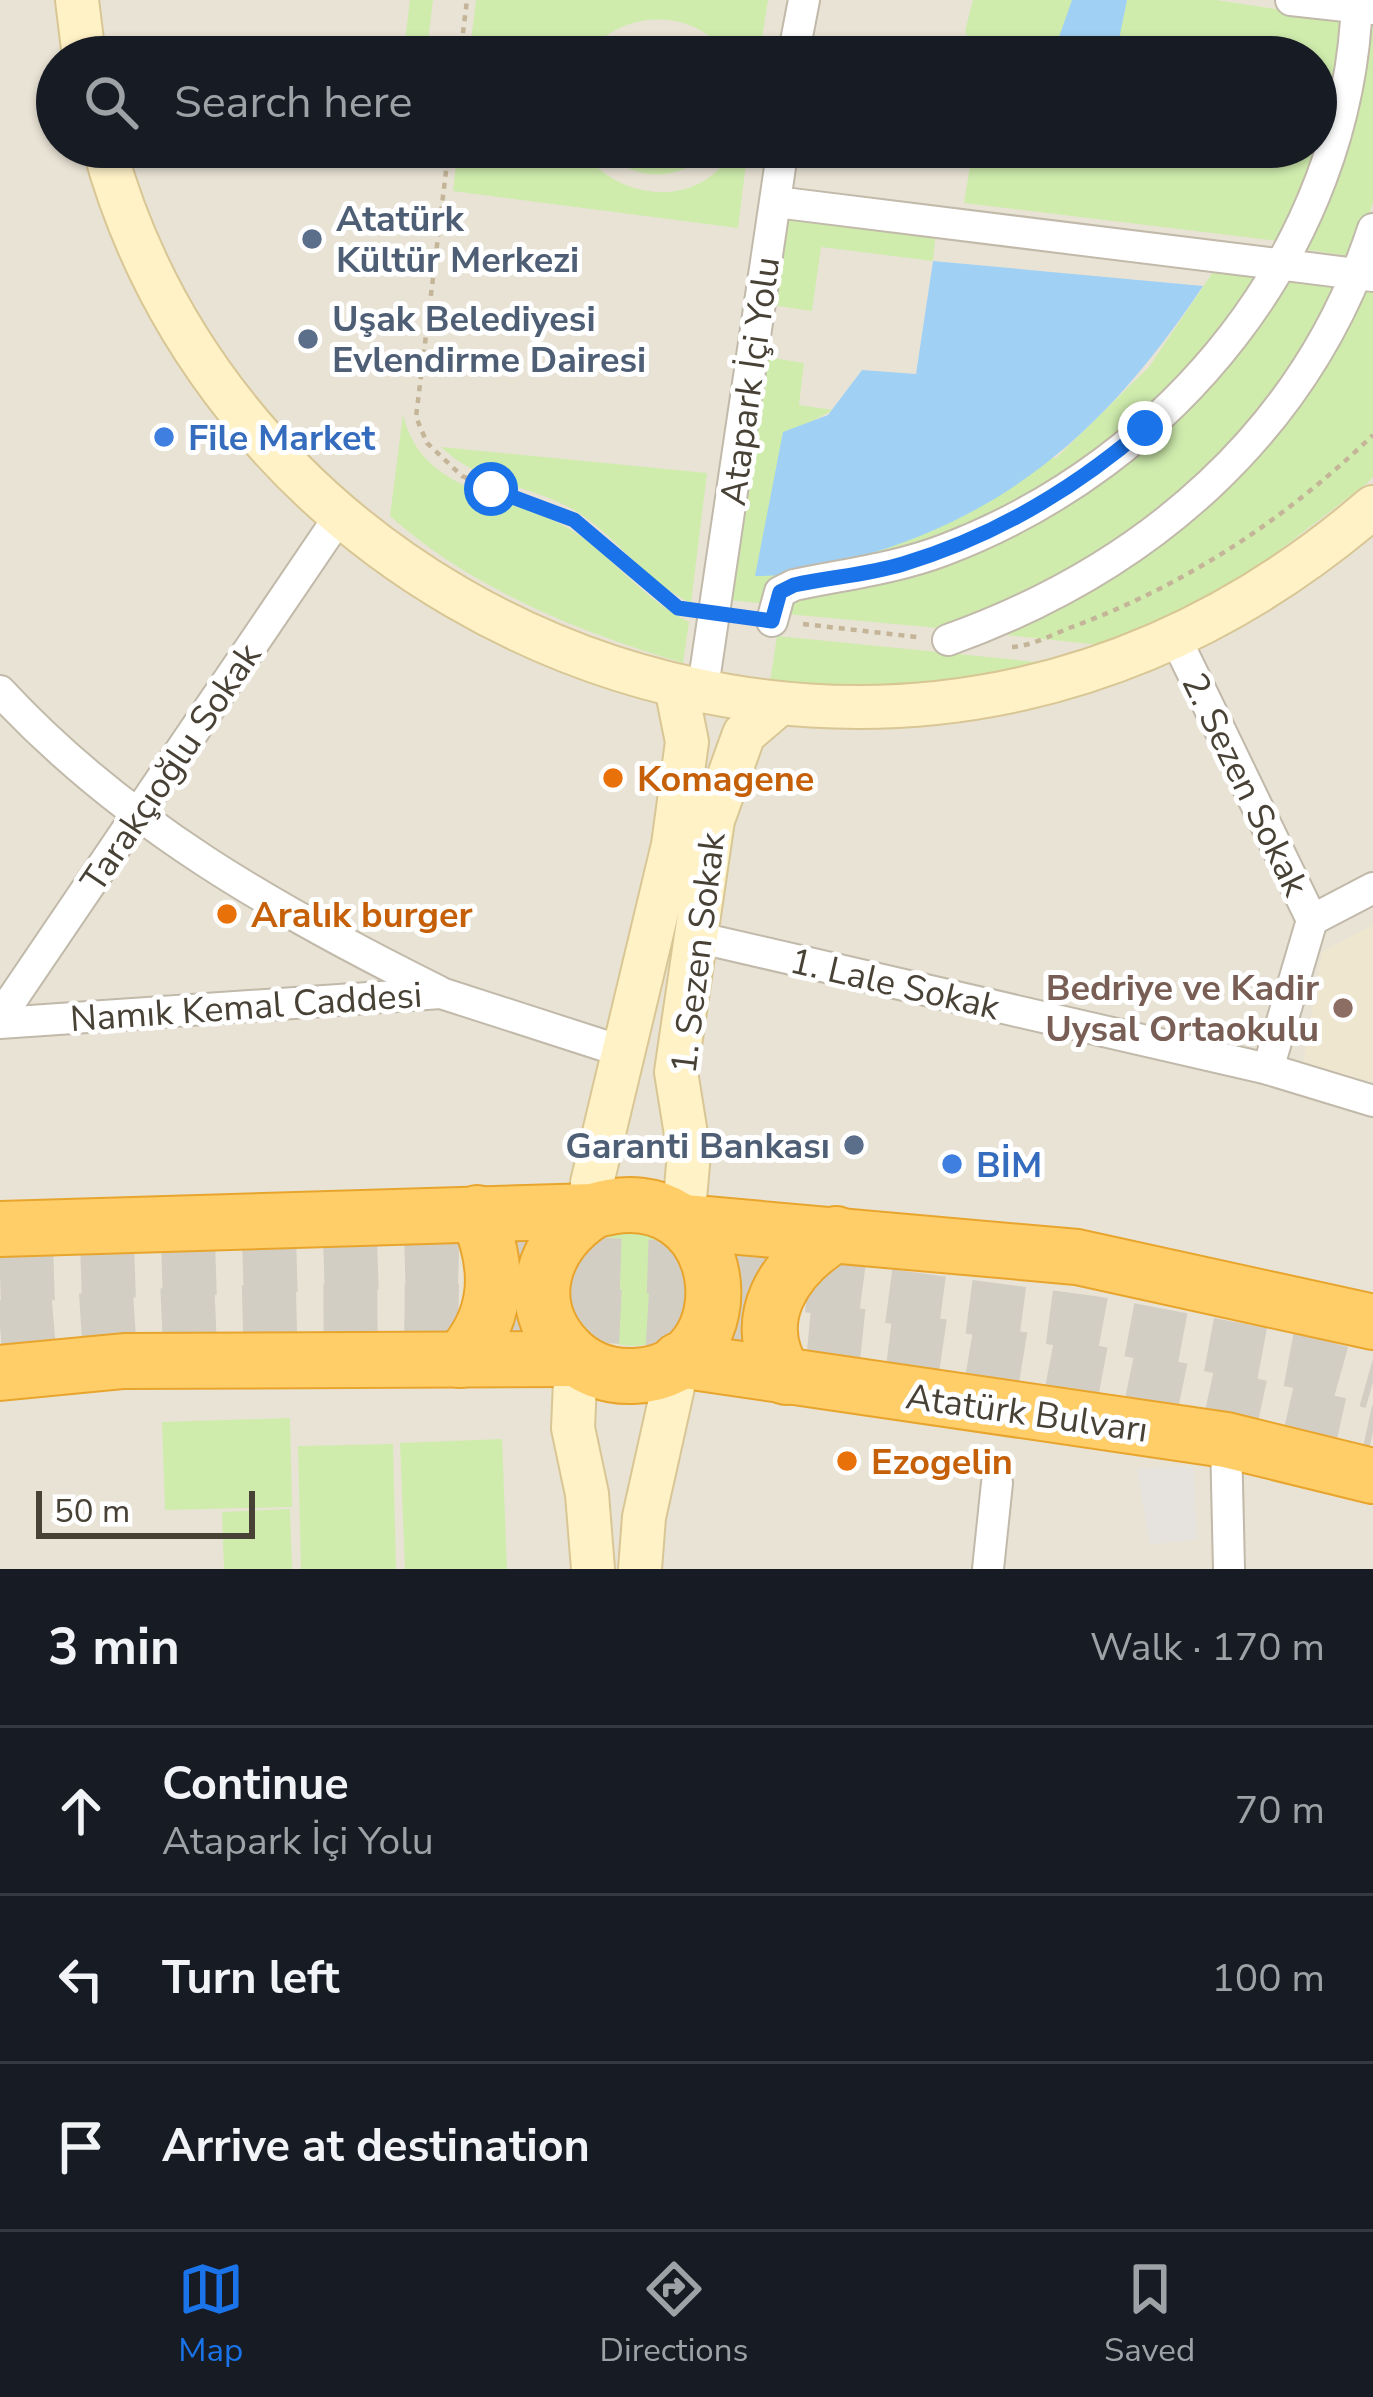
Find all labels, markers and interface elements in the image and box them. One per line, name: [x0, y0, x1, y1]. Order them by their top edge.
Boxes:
search box: [36, 36, 1337, 168]
icon: search: [78, 69, 144, 135]
text: Search here: [174, 72, 413, 133]
place label: Atatürk Kültür Merkezi: [336, 195, 579, 285]
marker: Atatürk Kültür Merkezi: [299, 226, 325, 252]
street label: Atapark İçi Yolu: [709, 254, 792, 509]
place label: Uşak Belediyesi Evlendirme Dairesi: [332, 295, 646, 385]
marker: Uşak Belediyesi Evlendirme Dairesi: [295, 326, 321, 352]
route end: [1118, 401, 1172, 455]
place label: File Market: [188, 414, 375, 463]
marker: File Market: [151, 424, 177, 450]
route start: [464, 462, 518, 516]
street label: Tarakçıoğlu Sokak: [70, 633, 273, 902]
street label: 2. Sezen Sokak: [1169, 665, 1320, 905]
place label: Komagene: [637, 755, 814, 804]
marker: Komagene: [600, 765, 626, 791]
street label: 1. Sezen Sokak: [659, 829, 738, 1077]
place label: Aralık burger: [251, 891, 473, 940]
marker: Aralık burger: [214, 901, 240, 927]
street label: 1. Lale Sokak: [785, 937, 1005, 1033]
place label: Bedriye ve Kadir Uysal Ortaokulu: [1045, 964, 1319, 1054]
street label: Namık Kemal Caddesi: [68, 971, 424, 1044]
marker: Bedriye ve Kadir Uysal Ortaokulu: [1330, 995, 1356, 1021]
place label: Garanti Bankası: [565, 1122, 830, 1171]
marker: Garanti Bankası: [841, 1132, 867, 1158]
place label: BİM: [976, 1141, 1042, 1190]
marker: BİM: [939, 1151, 965, 1177]
street label: Atatürk Bulvarı: [903, 1372, 1151, 1455]
place label: Ezogelin: [871, 1438, 1013, 1487]
marker: Ezogelin: [834, 1448, 860, 1474]
scale bar: [36, 1485, 255, 1538]
text: 50 m: [54, 1489, 130, 1534]
text: 3 min: [48, 1612, 180, 1682]
text: Walk · 170 m: [1090, 1621, 1325, 1674]
text: Continue: [162, 1754, 349, 1815]
icon: ahead: [48, 1778, 114, 1844]
text: 70 m: [1235, 1784, 1325, 1837]
text: Atapark İçi Yolu: [162, 1815, 434, 1868]
icon: left: [48, 1946, 114, 2012]
text: Turn left: [162, 1948, 340, 2009]
text: 100 m: [1211, 1952, 1325, 2005]
icon: arrive: [48, 2114, 114, 2180]
text: Arrive at destination: [162, 2116, 590, 2177]
tab: Map: [178, 2256, 244, 2373]
tab: Directions: [600, 2256, 748, 2373]
tab: Saved: [1104, 2256, 1195, 2373]

